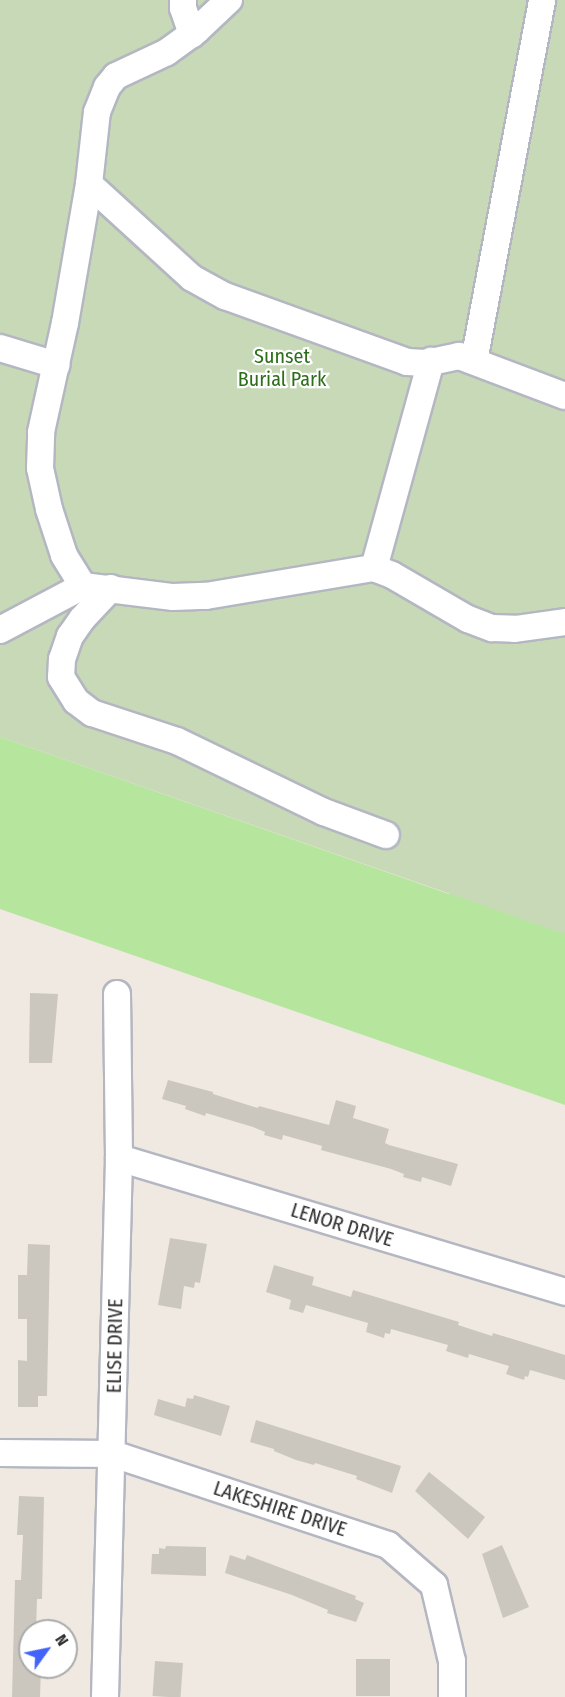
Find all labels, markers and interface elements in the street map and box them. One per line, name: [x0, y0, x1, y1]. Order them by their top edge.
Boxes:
park label: Sunset Burial Park: [238, 345, 326, 392]
street label: LENOR DRIVE: [288, 1198, 396, 1252]
street label: ELISE DRIVE: [102, 1298, 128, 1394]
street label: LAKESHIRE DRIVE: [210, 1476, 350, 1542]
north arrow: [18, 1619, 78, 1679]
text: N: [51, 1631, 72, 1649]

